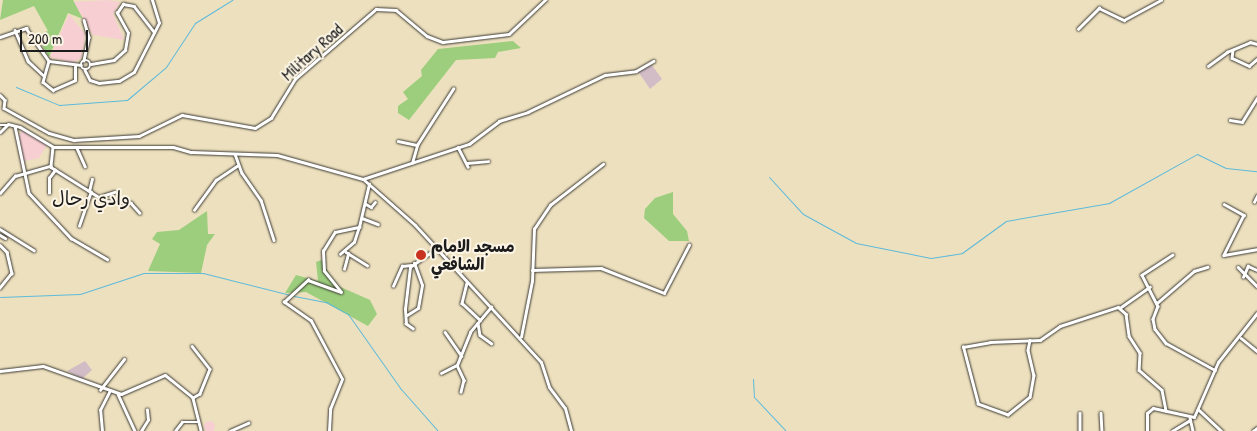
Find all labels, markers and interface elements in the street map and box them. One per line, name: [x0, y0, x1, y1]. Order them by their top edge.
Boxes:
scale bar: [22, 20, 90, 52]
street label: Military Road: [278, 20, 346, 84]
text: 200 m: [28, 28, 62, 49]
district label: وادي رحال: [52, 188, 130, 210]
place label: مسجد الامام الشافعي: [431, 236, 515, 274]
marker: مسجد الامام الشافعي: [415, 249, 427, 261]

